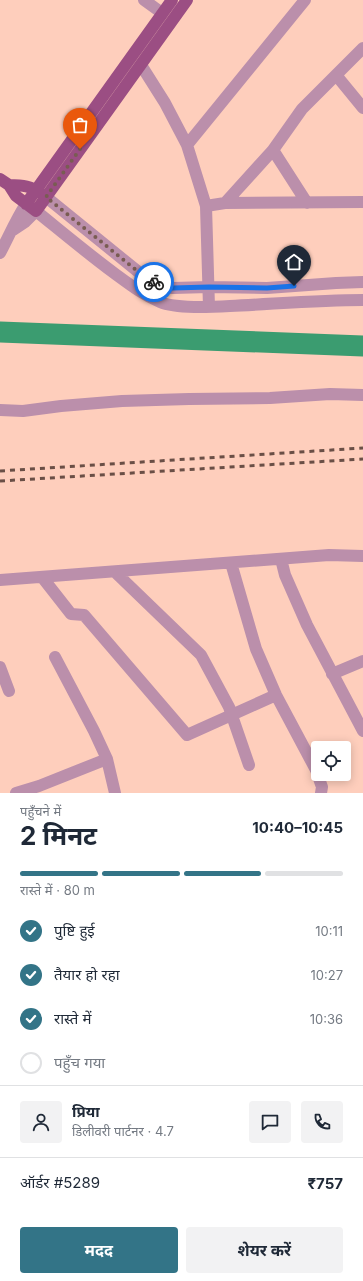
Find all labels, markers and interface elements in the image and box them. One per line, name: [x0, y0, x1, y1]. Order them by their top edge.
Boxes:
pin: [63, 108, 97, 149]
icon: bag: [69, 114, 91, 136]
pin: [277, 245, 311, 286]
icon: home: [283, 251, 305, 273]
courier: [134, 262, 174, 302]
icon: bike: [143, 271, 165, 293]
map controls: [311, 741, 351, 781]
button: locate: [311, 741, 351, 781]
text: पहुँचने में: [20, 803, 61, 819]
text: 10:40–10:45: [252, 818, 343, 837]
text: 2 मिनट: [20, 820, 97, 851]
text: रास्ते में · 80 m: [20, 882, 95, 898]
icon: check: [20, 920, 42, 942]
text: पुष्टि हुई: [54, 921, 95, 940]
text: 10:11: [315, 923, 343, 939]
icon: check: [20, 964, 42, 986]
text: तैयार हो रहा: [54, 965, 120, 984]
text: 10:27: [310, 967, 343, 983]
icon: check: [20, 1008, 42, 1030]
text: रास्ते में: [54, 1009, 92, 1028]
text: 10:36: [310, 1011, 343, 1027]
text: पहुँच गया: [54, 1053, 105, 1072]
button: person: [20, 1101, 62, 1143]
button: chat: [249, 1101, 291, 1143]
button: phone: [301, 1101, 343, 1143]
text: प्रिया: [72, 1102, 100, 1121]
text: डिलीवरी पार्टनर · 4.7: [72, 1123, 174, 1139]
text: ऑर्डर #5289: [20, 1173, 100, 1192]
text: ₹757: [308, 1174, 343, 1193]
button: मदद: [20, 1227, 178, 1273]
button: शेयर करें: [186, 1227, 343, 1273]

